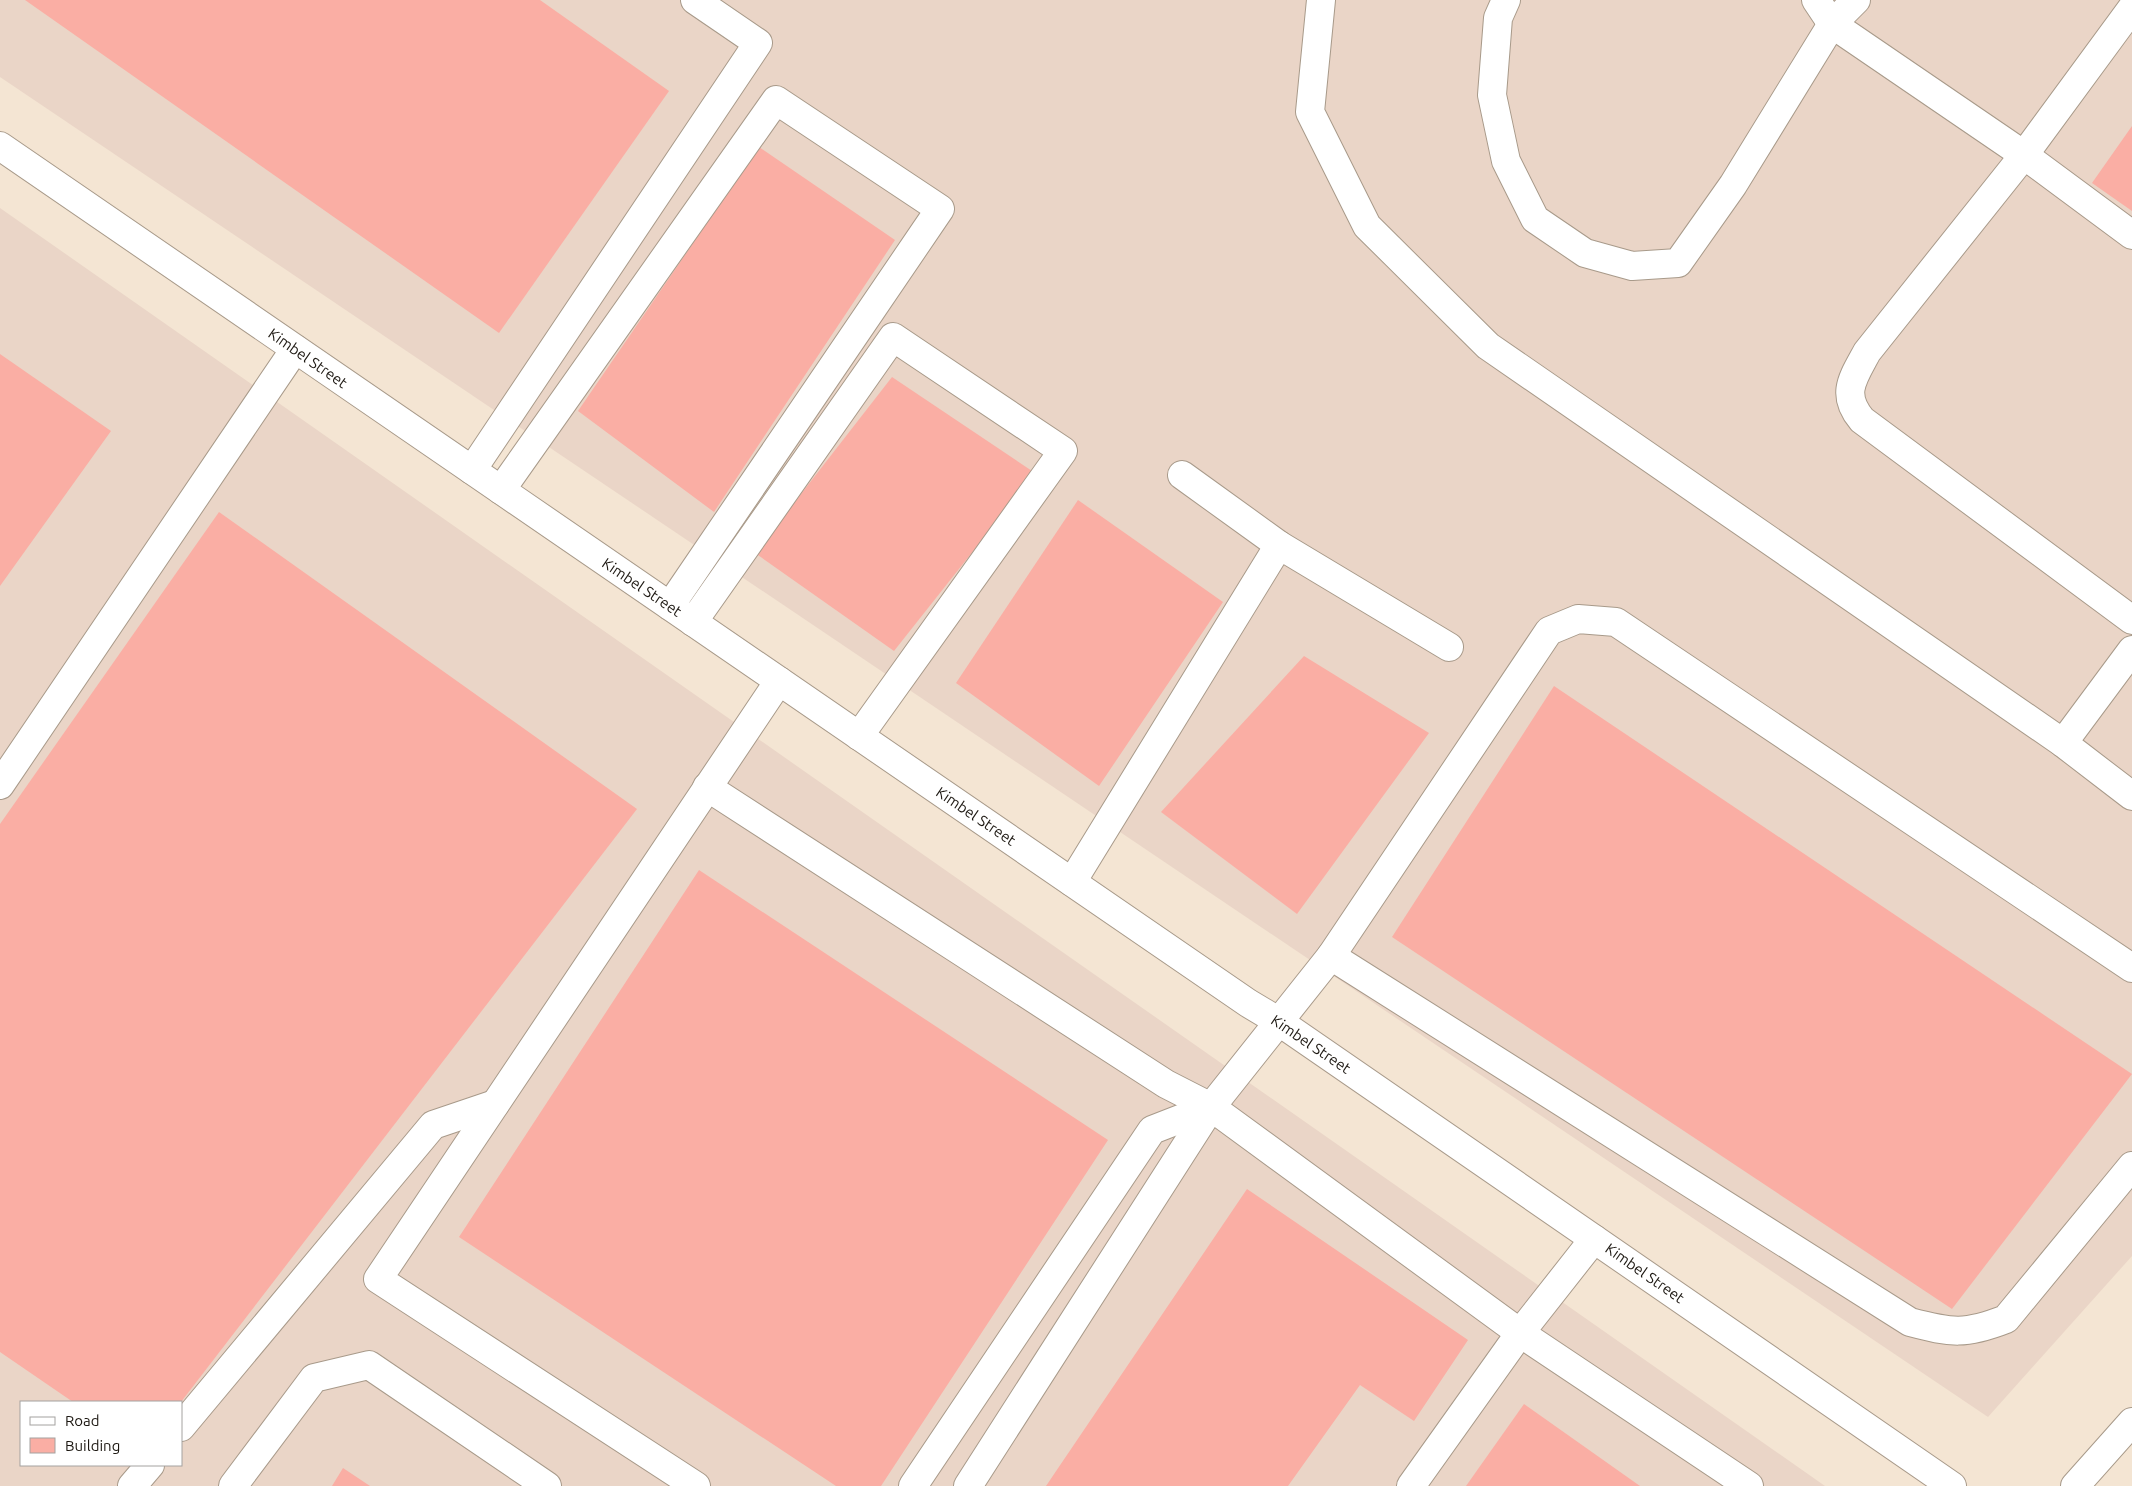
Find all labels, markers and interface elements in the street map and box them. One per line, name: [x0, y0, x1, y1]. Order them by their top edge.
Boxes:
street label: Kimbel Street: [265, 325, 351, 392]
street label: Kimbel Street: [599, 554, 685, 620]
street label: Kimbel Street: [933, 783, 1019, 849]
street label: Kimbel Street: [1268, 1011, 1354, 1077]
street label: Kimbel Street: [1602, 1240, 1688, 1307]
legend: [20, 1401, 182, 1466]
text: Road: [65, 1412, 100, 1429]
text: Building: [65, 1437, 120, 1454]

